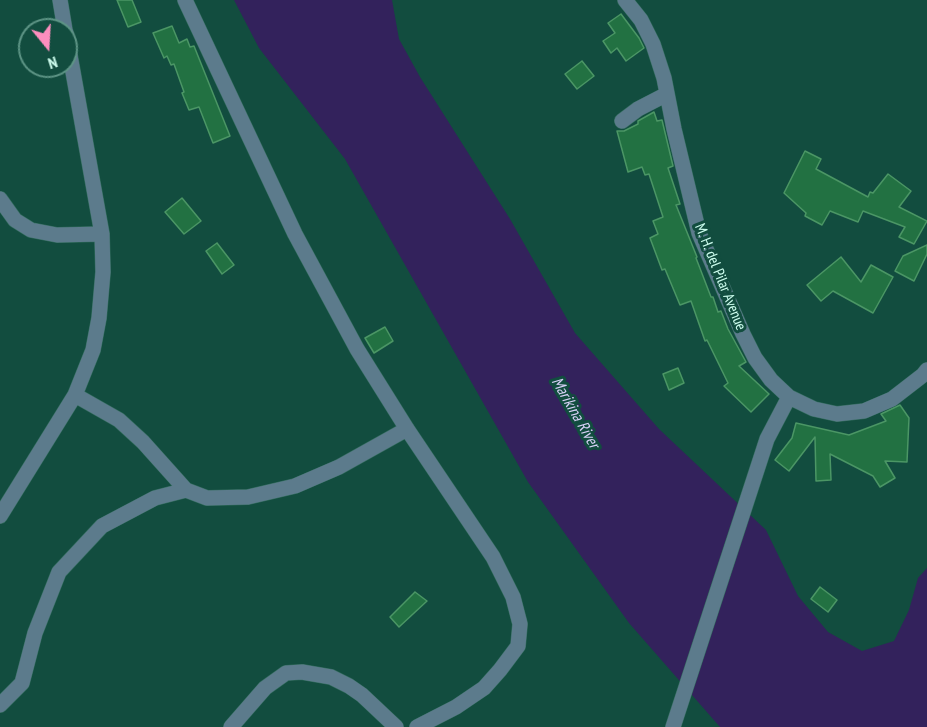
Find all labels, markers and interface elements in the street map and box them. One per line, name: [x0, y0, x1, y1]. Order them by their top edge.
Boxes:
north arrow: [18, 18, 78, 78]
text: N: [46, 52, 60, 74]
street label: M. H. del Pilar Avenue: [690, 221, 750, 333]
water label: Marikina River: [547, 374, 603, 452]

